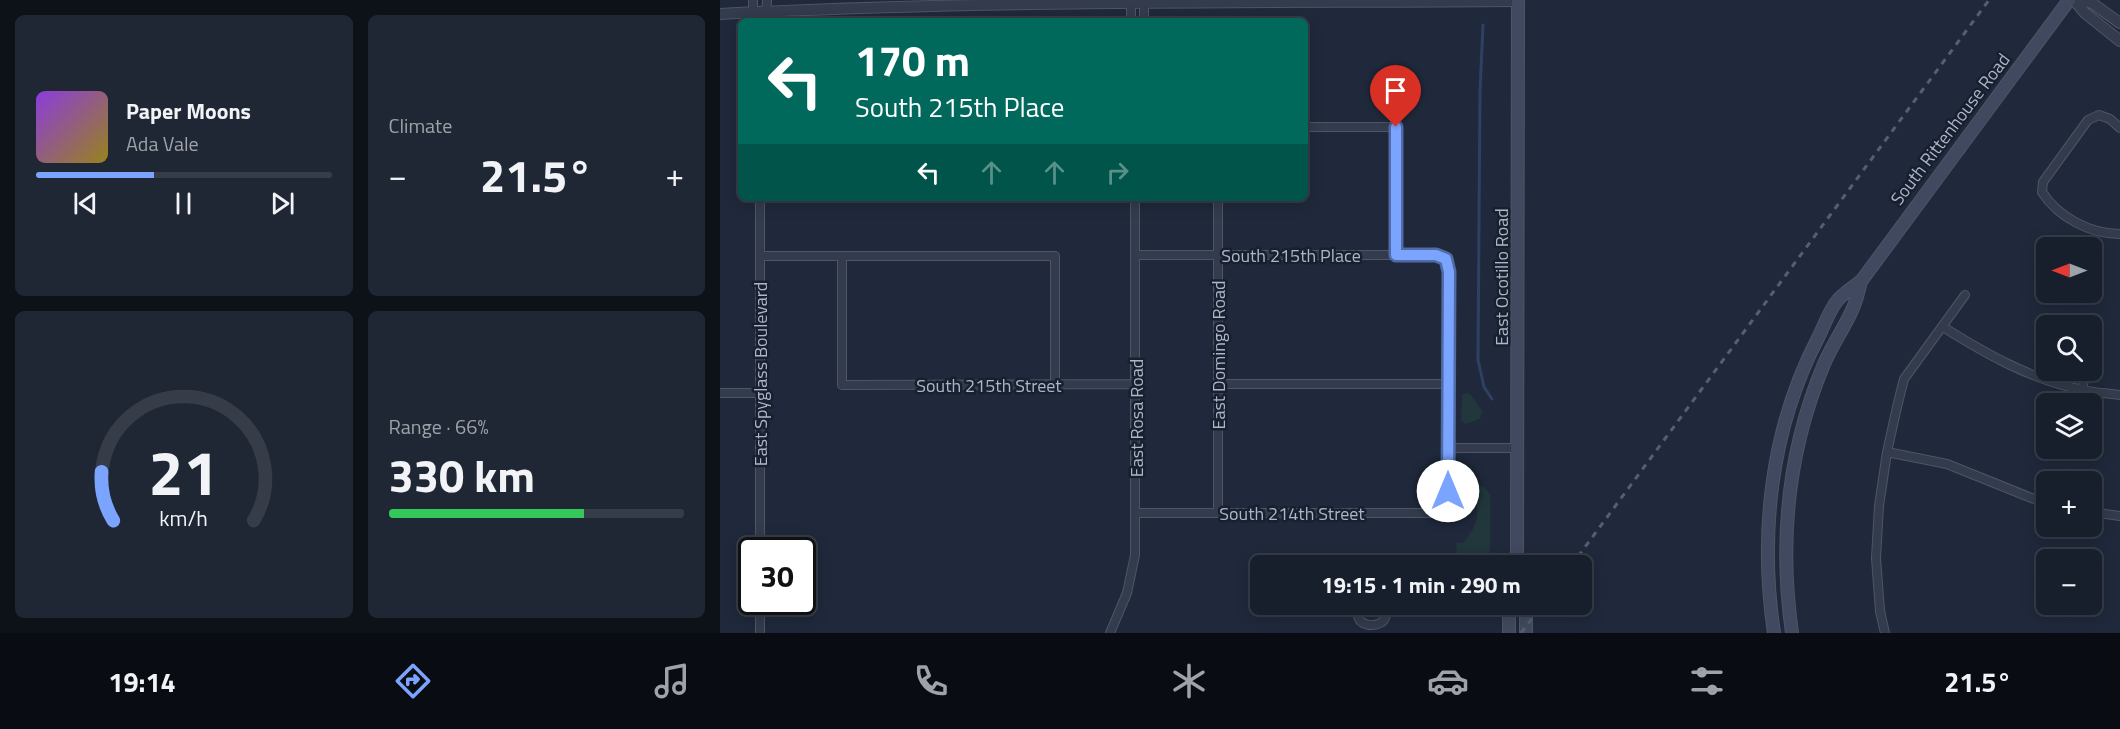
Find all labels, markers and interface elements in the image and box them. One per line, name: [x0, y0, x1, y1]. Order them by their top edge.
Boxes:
text: 170 m: [855, 28, 970, 92]
icon: left: [756, 42, 834, 120]
street label: South Rittenhouse Road: [1884, 47, 2016, 211]
pin: [1370, 65, 1421, 127]
icon: arrive: [1379, 74, 1412, 107]
text: South 215th Place: [855, 86, 1064, 127]
text: Paper Moons: [126, 94, 251, 128]
text: Climate: [389, 110, 452, 141]
text: Ada Vale: [126, 128, 199, 159]
text: 21.5°: [480, 141, 592, 209]
text: −: [389, 150, 407, 200]
text: +: [666, 150, 684, 200]
icon: left: [912, 156, 945, 189]
icon: ahead: [975, 156, 1008, 189]
icon: ahead: [1038, 156, 1071, 189]
icon: right: [1101, 156, 1134, 189]
icon: previous: [69, 187, 102, 220]
icon: pause: [167, 187, 200, 220]
icon: next: [266, 187, 299, 220]
street label: East Ocotillo Road: [1488, 208, 1515, 346]
north arrow: [2036, 237, 2102, 303]
map controls: [2036, 237, 2102, 615]
street label: South 215th Place: [1221, 242, 1361, 269]
street label: East Domingo Road: [1205, 280, 1232, 430]
street label: East Spyglass Boulevard: [747, 282, 774, 466]
button: search: [2036, 315, 2102, 381]
street label: East Rosa Road: [1123, 359, 1150, 477]
street label: South 215th Street: [916, 372, 1062, 399]
button: layers: [2036, 393, 2102, 459]
text: Range · 66%: [389, 411, 489, 442]
text: 21: [149, 424, 219, 519]
text: 330 km: [389, 441, 535, 509]
position arrow: [1416, 459, 1480, 523]
button: +: [2036, 471, 2102, 537]
street label: South 214th Street: [1219, 500, 1365, 527]
text: km/h: [159, 503, 208, 535]
speed limit sign: 30: [738, 537, 816, 615]
button: −: [2036, 549, 2102, 615]
text: 19:15 · 1 min · 290 m: [1321, 568, 1521, 602]
icon: directions: [392, 660, 434, 702]
icon: music: [651, 660, 693, 702]
icon: phone: [910, 660, 952, 702]
icon: climate: [1168, 660, 1210, 702]
icon: car: [1427, 660, 1469, 702]
icon: filters: [1686, 660, 1728, 702]
text: 19:14: [108, 661, 176, 702]
text: 21.5°: [1944, 661, 2012, 702]

